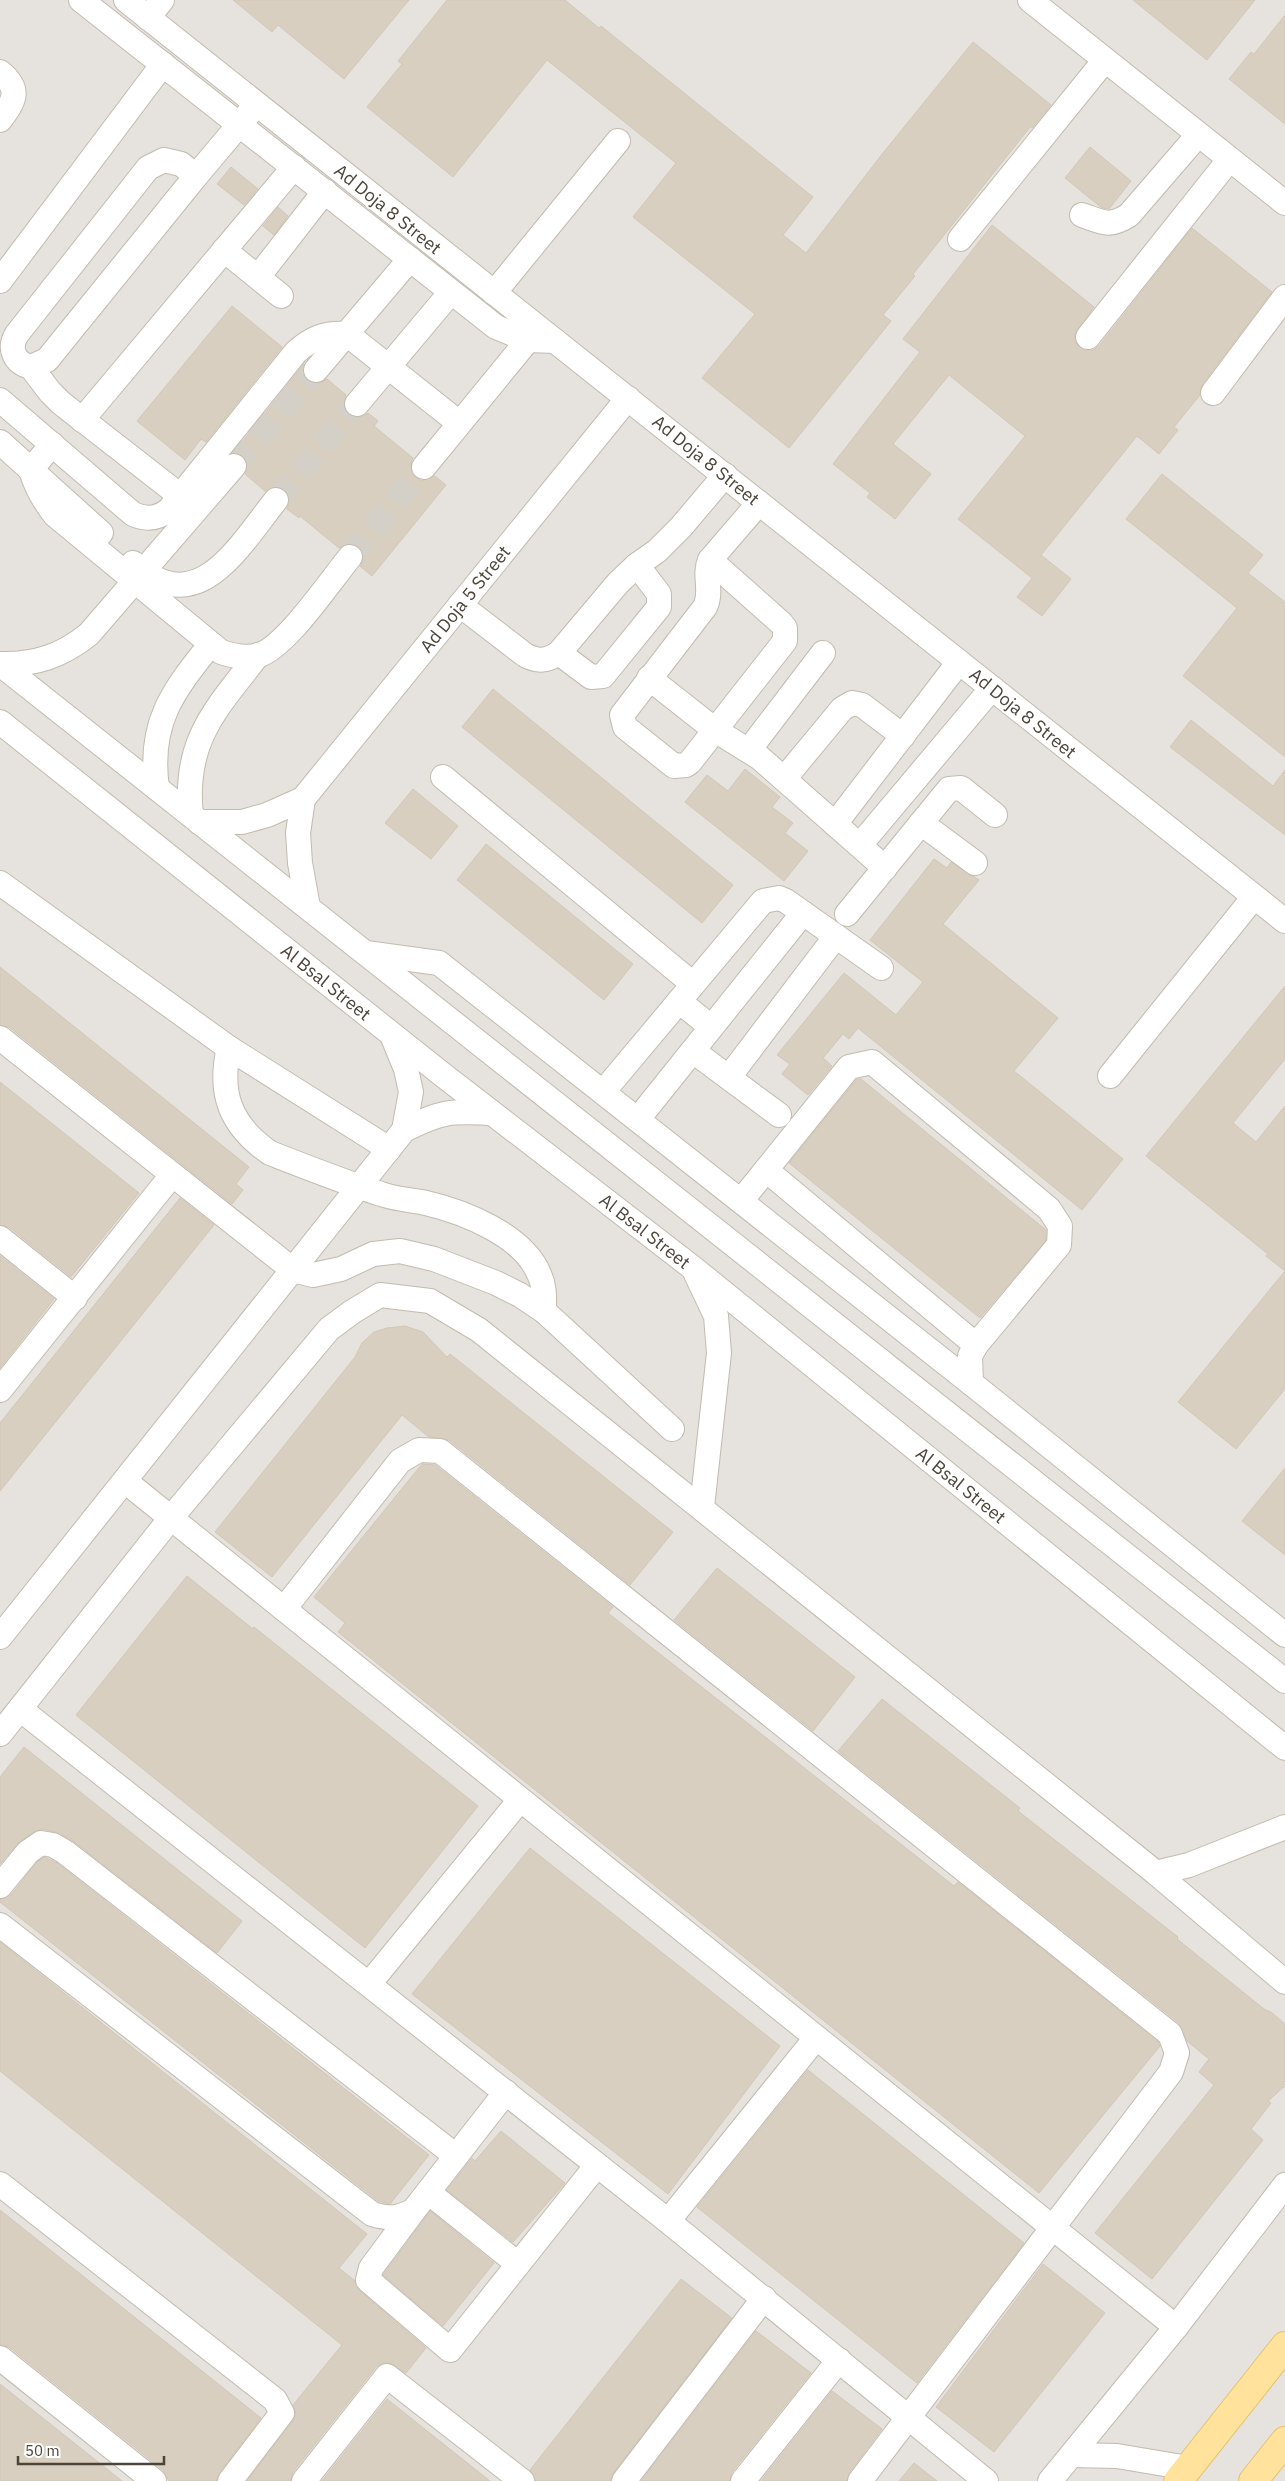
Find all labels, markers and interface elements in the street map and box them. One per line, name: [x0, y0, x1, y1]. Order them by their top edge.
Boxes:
street label: Ad Doja 8 Street: [330, 159, 446, 259]
street label: Ad Doja 8 Street: [648, 410, 764, 510]
street label: Ad Doja 5 Street: [415, 541, 515, 657]
street label: Ad Doja 8 Street: [965, 663, 1081, 763]
street label: Al Bsal Street: [276, 939, 376, 1025]
street label: Al Bsal Street: [595, 1188, 695, 1274]
street label: Al Bsal Street: [911, 1442, 1011, 1528]
scale bar: [18, 2434, 164, 2466]
text: 50 m: [25, 2441, 60, 2460]

